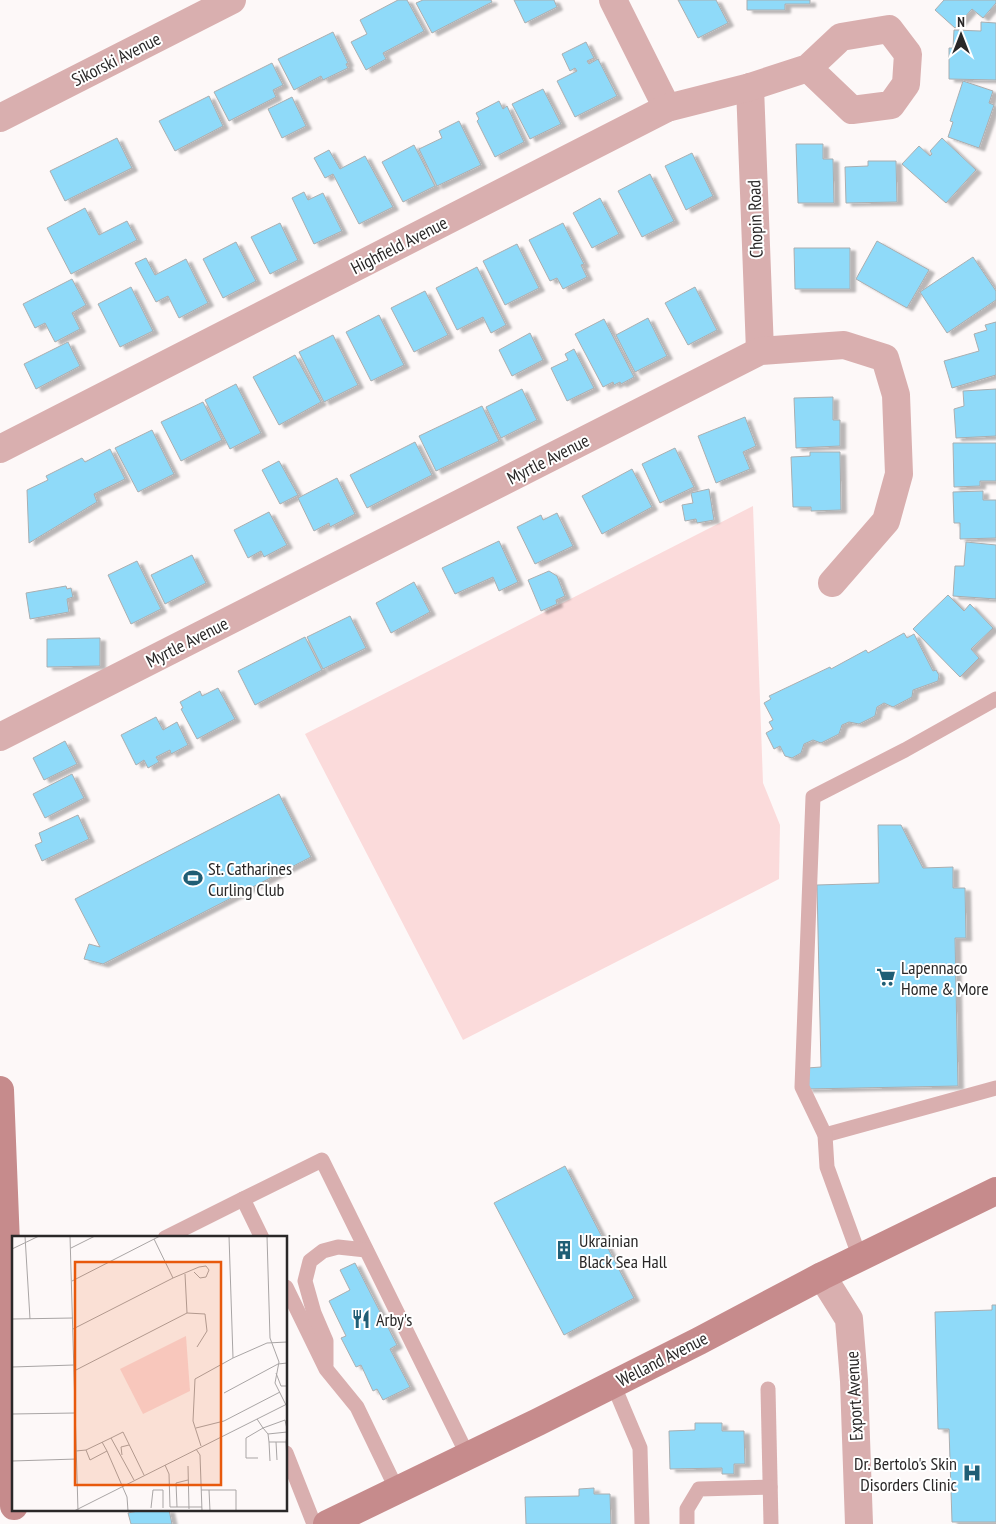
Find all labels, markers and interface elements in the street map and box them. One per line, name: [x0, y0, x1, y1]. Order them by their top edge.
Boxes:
north arrow: [936, 10, 986, 60]
text: N: [957, 13, 965, 31]
street label: Sikorski Avenue: [68, 27, 164, 91]
street label: Chopin Road: [742, 180, 768, 258]
street label: Highfield Avenue: [347, 211, 451, 279]
street label: Myrtle Avenue: [503, 429, 593, 489]
street label: Myrtle Avenue: [142, 612, 232, 672]
place label: St. Catharines Curling Club: [208, 857, 292, 901]
sports icon: St. Catharines Curling Club: [182, 867, 204, 889]
place label: Lapennaco Home & More: [901, 956, 989, 1000]
supermarket icon: Lapennaco Home & More: [875, 966, 897, 988]
place label: Ukrainian Black Sea Hall: [579, 1229, 668, 1273]
inset map: [12, 1236, 288, 1512]
building icon: Ukrainian Black Sea Hall: [553, 1239, 575, 1261]
restaurant icon: Arby's: [350, 1308, 372, 1330]
place label: Arby's: [376, 1308, 412, 1331]
street label: Welland Avenue: [613, 1326, 711, 1392]
street label: Export Avenue: [840, 1350, 868, 1442]
place label: Dr. Bertolo's Skin Disorders Clinic: [854, 1452, 958, 1496]
hospital icon: Dr. Bertolo's Skin Disorders Clinic: [961, 1462, 983, 1484]

